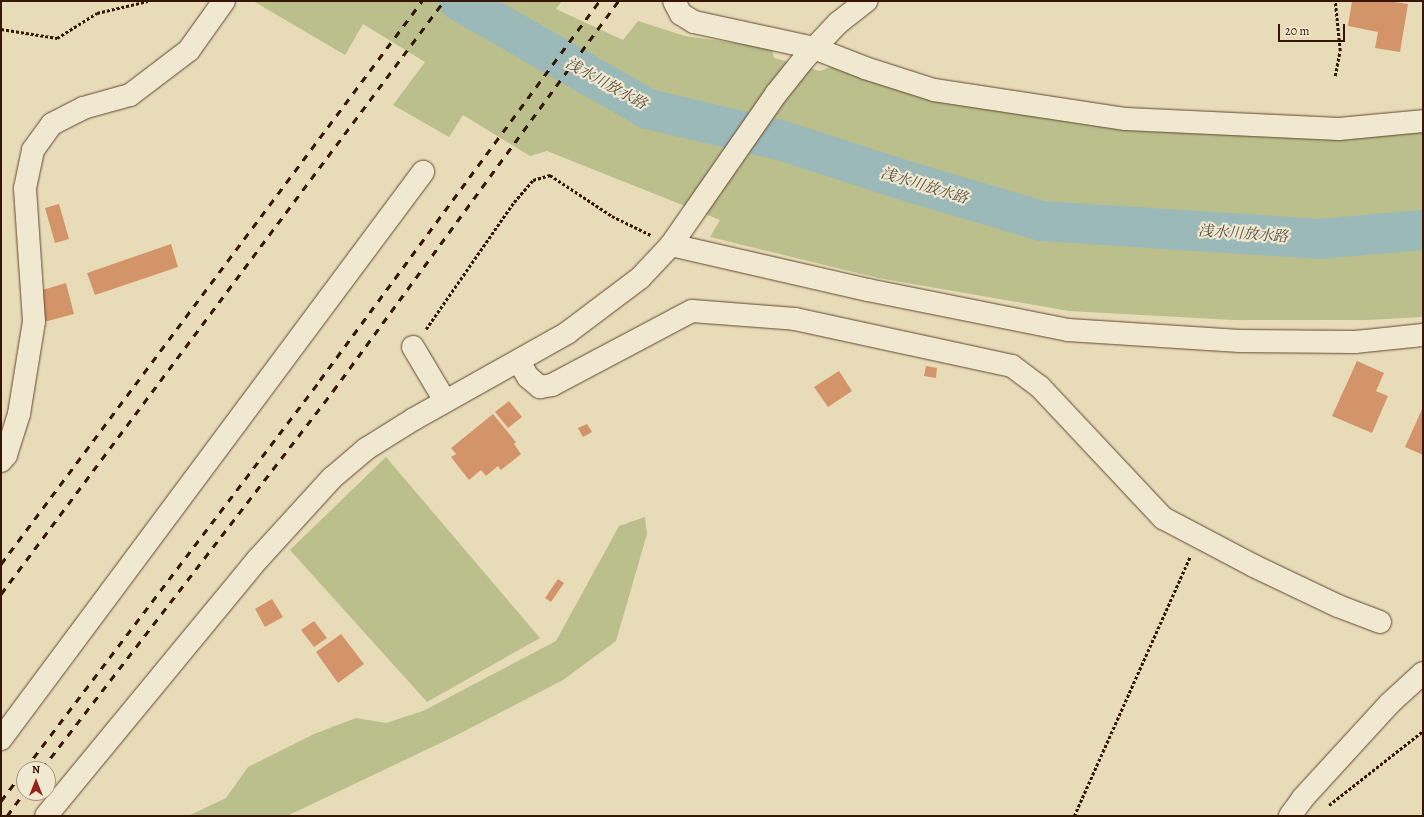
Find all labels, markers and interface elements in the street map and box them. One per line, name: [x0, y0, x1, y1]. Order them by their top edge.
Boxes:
scale bar: [1280, 16, 1347, 42]
text: 20 m: [1285, 23, 1309, 39]
water label: 浅水川放水路: [562, 54, 650, 114]
water label: 浅水川放水路: [878, 164, 970, 208]
water label: 浅水川放水路: [1197, 222, 1289, 246]
north arrow: [16, 761, 56, 801]
text: N: [32, 762, 40, 777]

